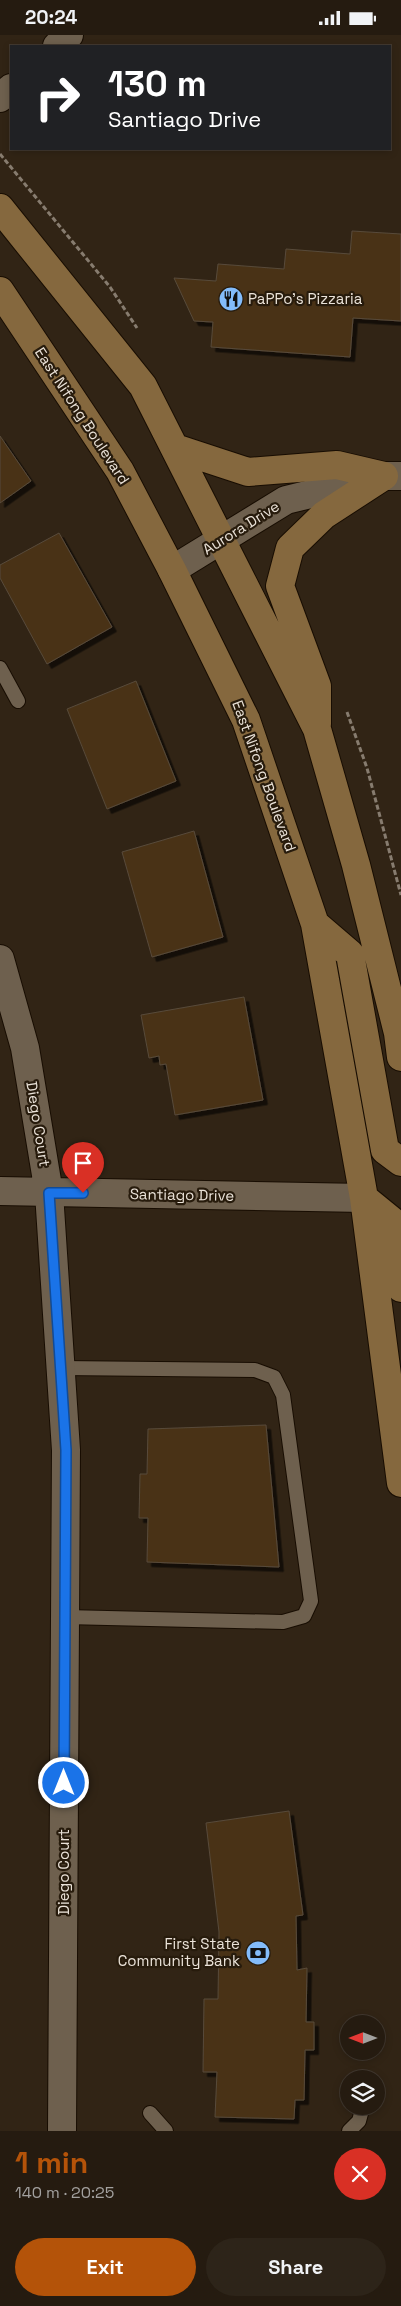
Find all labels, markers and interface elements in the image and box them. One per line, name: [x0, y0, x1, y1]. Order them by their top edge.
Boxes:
text: 20:24: [25, 5, 77, 30]
text: 130 m: [108, 62, 207, 106]
icon: right: [25, 65, 90, 130]
text: Santiago Drive: [108, 105, 261, 133]
restaurant icon: PaPPo's Pizzaria: [218, 286, 244, 312]
place label: PaPPo's Pizzaria: [248, 289, 363, 308]
street label: East Nifong Boulevard: [31, 344, 134, 488]
street label: Aurora Drive: [199, 496, 283, 559]
street label: East Nifong Boulevard: [228, 698, 301, 854]
street label: Diego Court: [22, 1080, 55, 1168]
pin: [62, 1142, 104, 1193]
icon: arrive: [69, 1149, 97, 1177]
street label: Santiago Drive: [130, 1184, 235, 1205]
position arrow: [37, 1756, 89, 1808]
street label: Diego Court: [54, 1829, 73, 1915]
place label: First State Community Bank: [118, 1934, 240, 1970]
bank icon: First State Community Bank: [245, 1940, 271, 1966]
north arrow: [340, 2015, 385, 2060]
map controls: [340, 2015, 385, 2115]
button: layers: [340, 2070, 385, 2115]
text: 1 min: [15, 2143, 88, 2182]
button: close: [334, 2148, 386, 2200]
text: 140 m · 20:25: [15, 2182, 114, 2203]
button: Exit: [15, 2238, 196, 2296]
button: Share: [206, 2238, 386, 2296]

